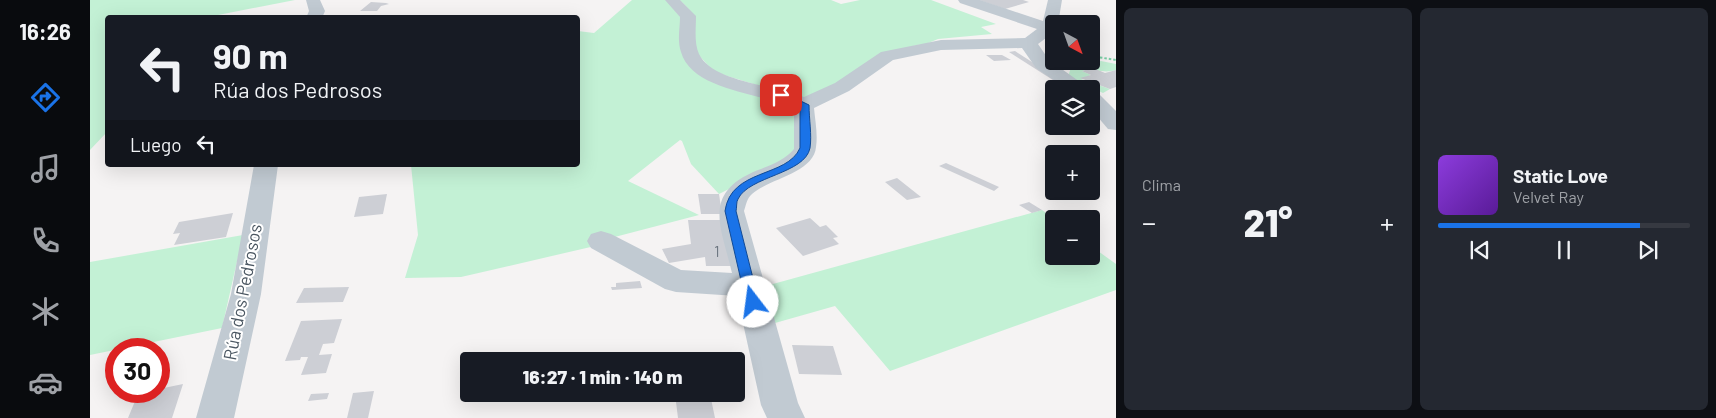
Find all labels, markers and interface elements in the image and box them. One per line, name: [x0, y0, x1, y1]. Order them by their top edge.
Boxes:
north arrow: [1045, 15, 1100, 70]
map controls: [1045, 15, 1100, 265]
text: 16:26: [19, 18, 71, 44]
text: 90 m: [213, 34, 288, 76]
icon: left: [130, 35, 195, 100]
pin: [760, 74, 802, 116]
text: Rúa dos Pedrosos: [213, 76, 382, 102]
icon: directions: [28, 80, 63, 115]
button: layers: [1045, 80, 1100, 135]
icon: arrive: [767, 81, 795, 109]
icon: left: [192, 130, 220, 158]
text: Luego: [130, 133, 182, 156]
button: +: [1045, 145, 1100, 200]
icon: music: [28, 151, 63, 186]
text: Static Love: [1513, 164, 1608, 187]
text: Clima: [1142, 175, 1181, 194]
text: Velvet Ray: [1513, 187, 1584, 206]
text: 21°: [1243, 199, 1293, 245]
text: −: [1142, 205, 1156, 239]
text: +: [1380, 205, 1394, 239]
button: −: [1045, 210, 1100, 265]
street label: Rúa dos Pedrosos: [218, 222, 266, 362]
icon: phone: [28, 223, 63, 258]
icon: previous: [1466, 236, 1494, 264]
icon: pause: [1550, 236, 1578, 264]
icon: next: [1634, 236, 1662, 264]
house number: 1: [714, 242, 720, 260]
position arrow: [726, 275, 778, 327]
icon: climate: [28, 294, 63, 329]
speed limit sign: 30: [105, 338, 170, 403]
icon: car: [28, 365, 63, 400]
text: 16:27 · 1 min · 140 m: [522, 365, 683, 388]

